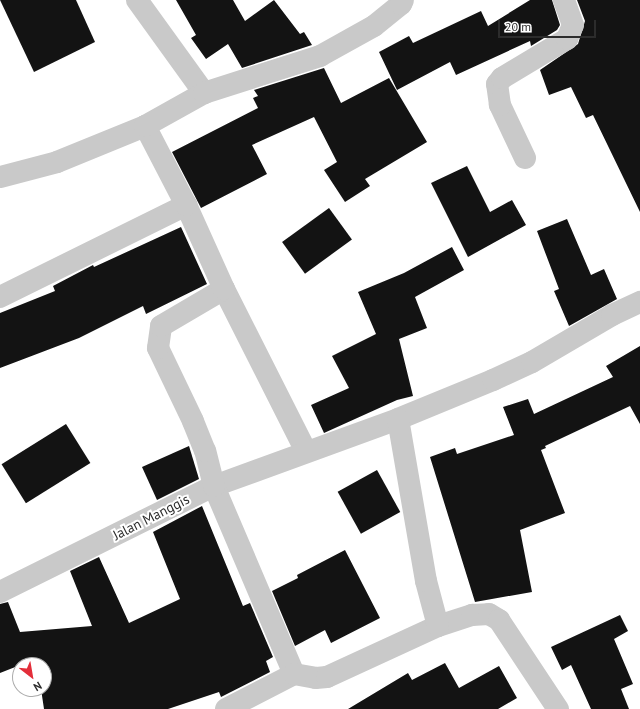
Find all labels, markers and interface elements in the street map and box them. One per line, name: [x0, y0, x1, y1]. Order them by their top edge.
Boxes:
scale bar: [500, 12, 598, 38]
text: 20 m: [505, 19, 531, 34]
street label: Jalan Manggis: [110, 490, 192, 544]
north arrow: [12, 657, 52, 697]
text: N: [31, 679, 44, 694]

